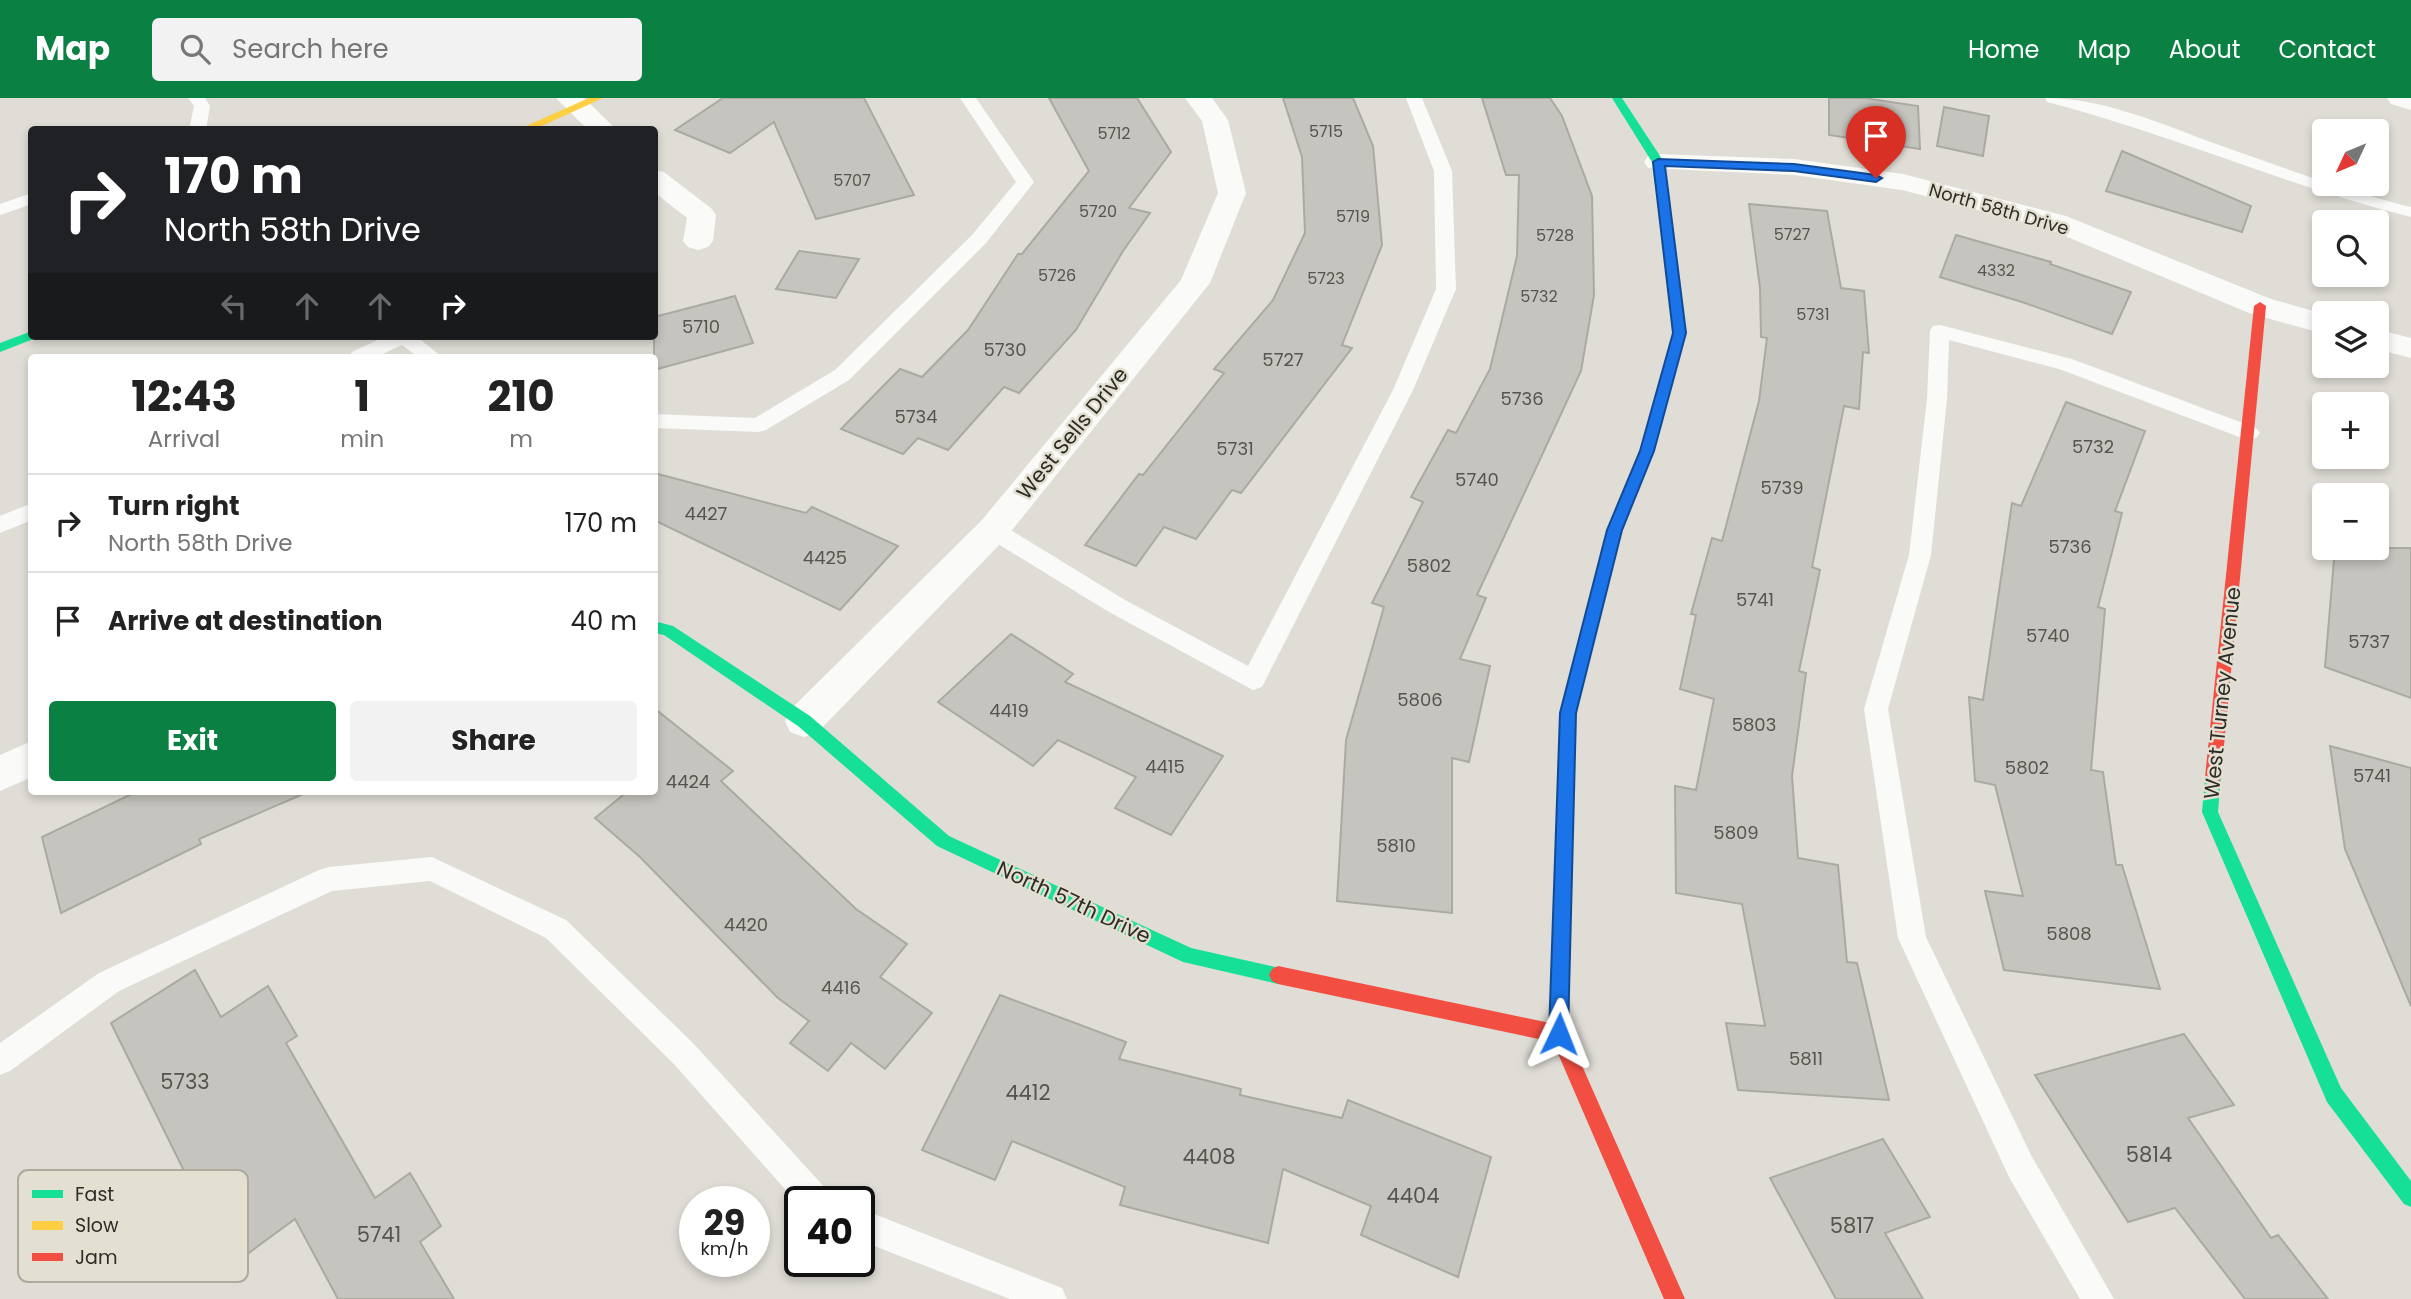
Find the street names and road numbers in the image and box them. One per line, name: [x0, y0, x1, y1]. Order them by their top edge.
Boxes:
street label: North 58th Drive: [1926, 177, 2072, 241]
street label: West Sells Drive: [1010, 361, 1134, 505]
street label: West Turney Avenue: [2196, 586, 2248, 800]
street label: North 57th Drive: [992, 854, 1156, 950]

